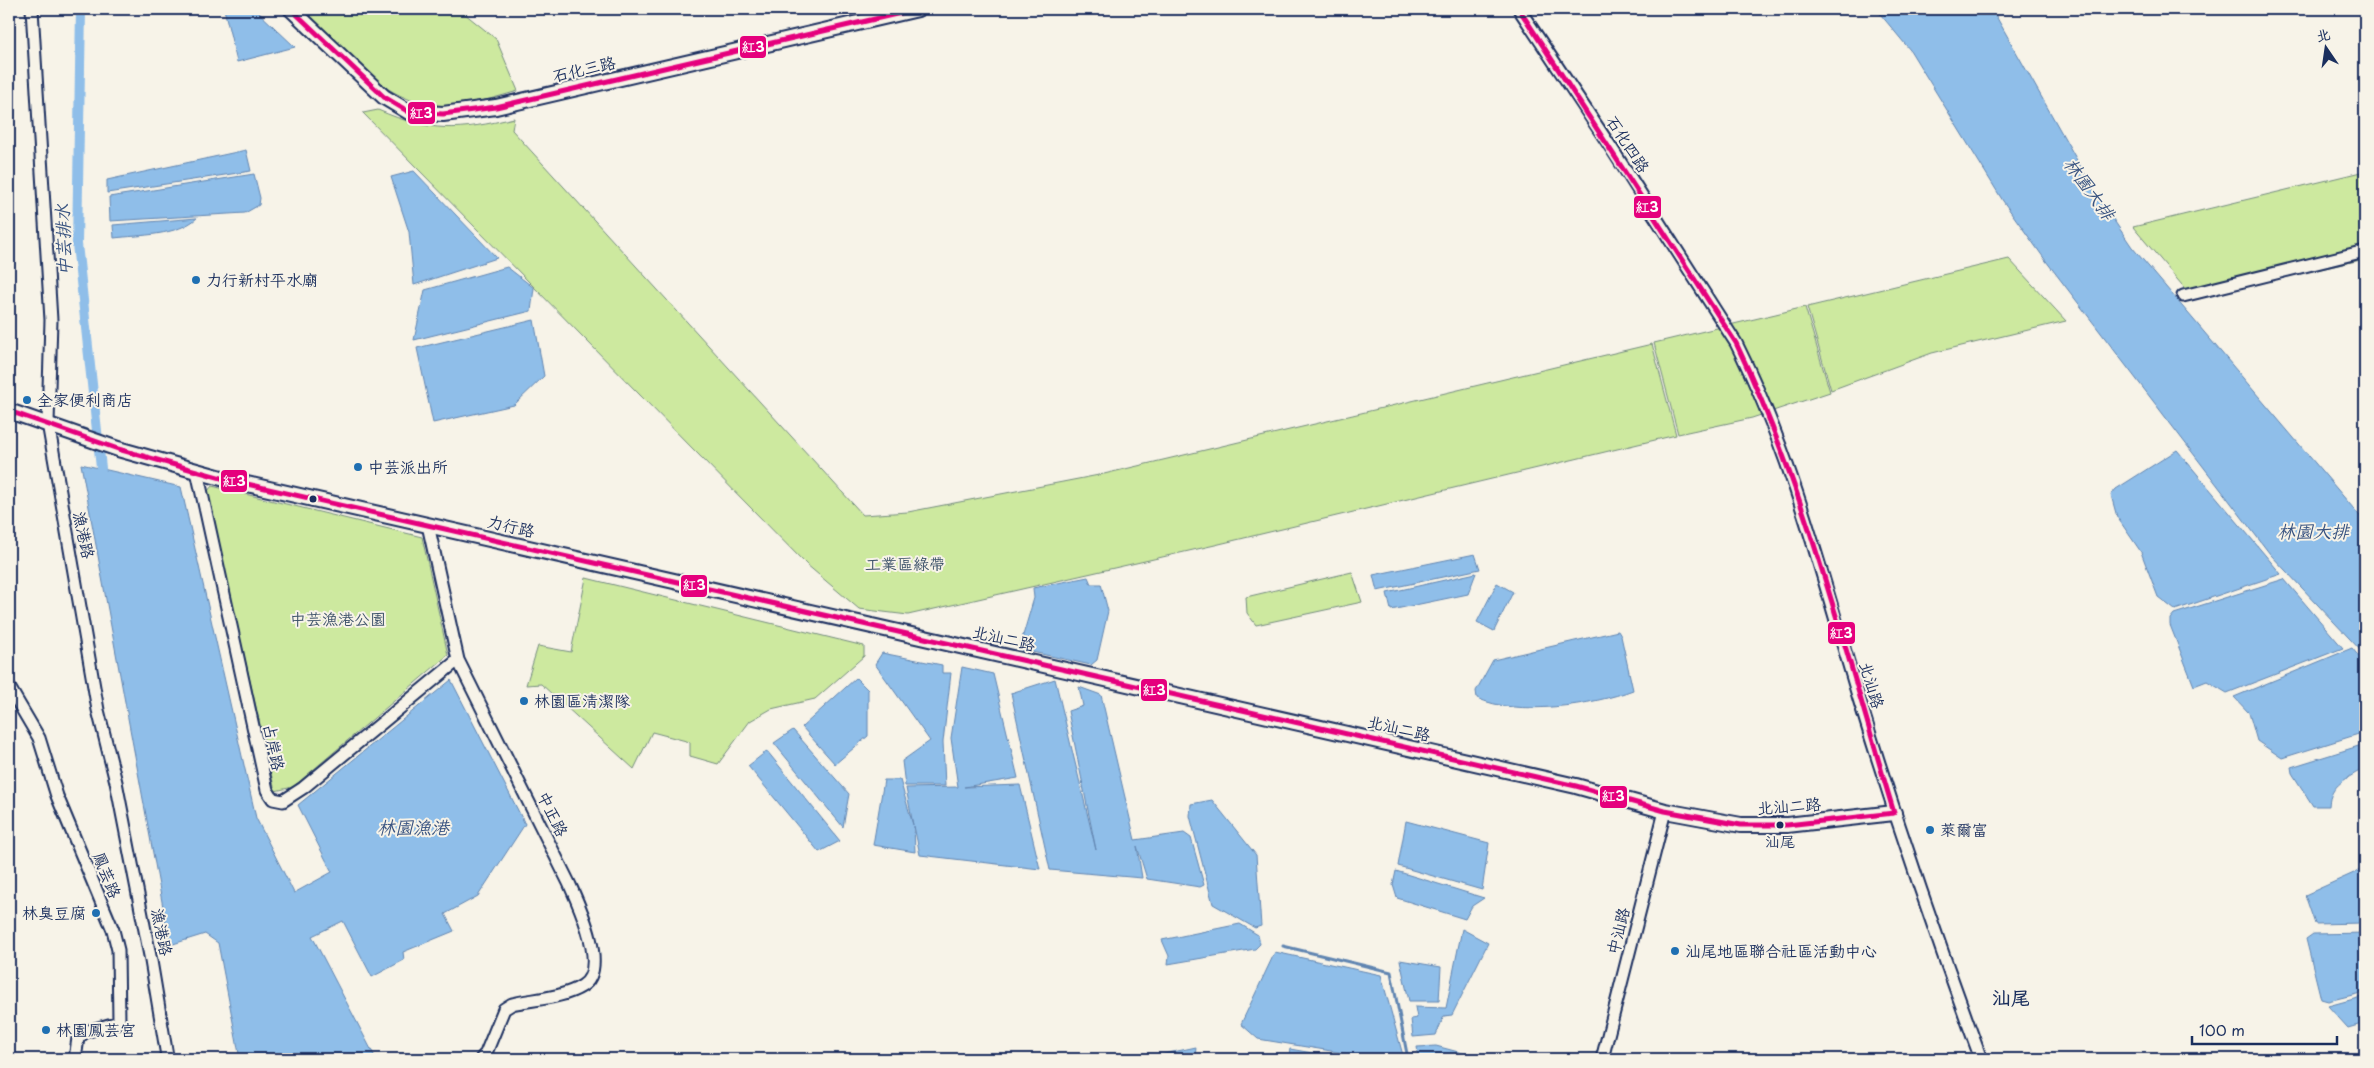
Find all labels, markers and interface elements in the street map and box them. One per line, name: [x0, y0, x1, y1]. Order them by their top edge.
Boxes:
north arrow: [2302, 22, 2352, 72]
text: 北: [2314, 23, 2332, 47]
line badge: 紅3: [739, 35, 767, 59]
text: 紅3: [741, 36, 765, 57]
street label: 石化三路: [550, 49, 618, 87]
line badge: 紅3: [407, 101, 436, 125]
text: 紅3: [409, 102, 433, 123]
street label: 石化四路: [1601, 110, 1656, 177]
water label: 林園大排: [2058, 151, 2123, 227]
line badge: 紅3: [1633, 195, 1662, 219]
text: 紅3: [1635, 196, 1659, 217]
water label: 中芸排水: [48, 203, 77, 277]
place label: 力行新村平水廟: [206, 267, 318, 291]
marker: 力行新村平水廟: [190, 274, 202, 286]
place label: 全家便利商店: [37, 387, 133, 411]
marker: 全家便利商店: [21, 394, 33, 406]
place label: 中芸派出所: [368, 454, 448, 478]
marker: 中芸派出所: [352, 461, 364, 473]
line badge: 紅3: [220, 469, 248, 493]
text: 紅3: [222, 470, 246, 491]
unlabelled marker: [308, 494, 318, 504]
street label: 力行路: [485, 508, 537, 542]
street label: 漁港路: [68, 509, 102, 561]
water label: 林園大排: [2277, 517, 2351, 544]
park label: 工業區綠帶: [865, 551, 945, 575]
line badge: 紅3: [680, 574, 708, 598]
text: 紅3: [682, 574, 706, 595]
park label: 中芸漁港公園: [290, 606, 386, 630]
street label: 北汕二路: [970, 618, 1038, 656]
line badge: 紅3: [1827, 621, 1856, 645]
text: 紅3: [1829, 622, 1853, 643]
street label: 北汕路: [1854, 658, 1891, 711]
line badge: 紅3: [1140, 678, 1168, 702]
text: 紅3: [1142, 679, 1166, 700]
place label: 林園區清潔隊: [534, 688, 630, 712]
marker: 林園區清潔隊: [518, 695, 530, 707]
street label: 北汕二路: [1365, 708, 1433, 746]
street label: 占岸路: [258, 721, 292, 773]
line badge: 紅3: [1599, 785, 1628, 809]
text: 紅3: [1601, 785, 1625, 806]
street label: 中正路: [533, 787, 575, 840]
street label: 北汕二路: [1756, 791, 1822, 819]
water label: 林園漁港: [377, 813, 451, 840]
place label: 萊爾富: [1940, 817, 1988, 841]
marker: 汕尾: [1775, 820, 1785, 830]
marker: 萊爾富: [1924, 824, 1936, 836]
place label: 汕尾: [1765, 829, 1795, 852]
street label: 鳳芸路: [88, 848, 128, 901]
place label: 林臭豆腐: [22, 900, 86, 924]
street label: 中汕路: [1600, 905, 1634, 957]
street label: 漁港路: [147, 906, 179, 958]
marker: 林臭豆腐: [90, 907, 102, 919]
place label: 汕尾地區聯合社區活動中心: [1685, 938, 1877, 962]
marker: 汕尾地區聯合社區活動中心: [1669, 945, 1681, 957]
district label: 汕尾: [1992, 983, 2030, 1011]
scale bar: [2192, 1013, 2336, 1045]
place label: 林園鳳芸宮: [56, 1017, 136, 1041]
text: 100 m: [2199, 1018, 2245, 1041]
marker: 林園鳳芸宮: [40, 1024, 52, 1036]

